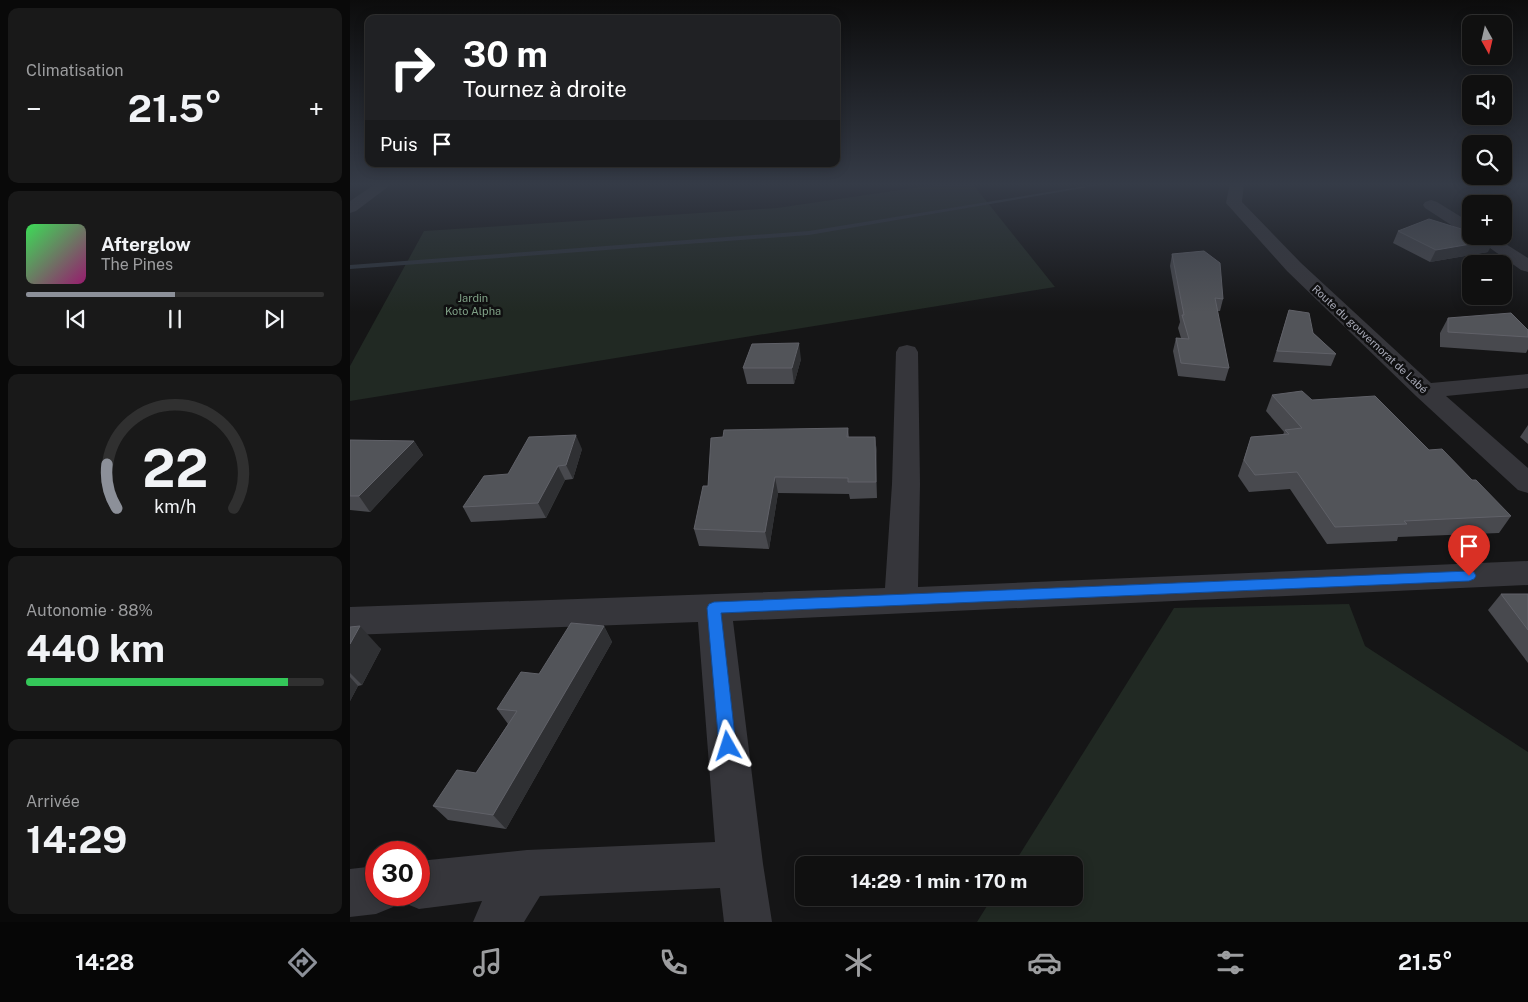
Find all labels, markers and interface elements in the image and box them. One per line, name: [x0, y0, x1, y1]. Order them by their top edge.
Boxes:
north arrow: [1462, 15, 1512, 65]
map controls: [1462, 15, 1512, 305]
text: 30 m: [463, 34, 548, 75]
icon: right: [380, 35, 445, 100]
text: Climatisation: [26, 61, 123, 80]
button: sound: [1462, 75, 1512, 125]
text: Tournez à droite: [463, 76, 627, 102]
text: 21.5°: [128, 86, 222, 131]
text: −: [26, 92, 42, 125]
text: +: [308, 92, 324, 125]
icon: arrive: [428, 130, 456, 158]
text: Puis: [380, 133, 418, 155]
button: search: [1462, 135, 1512, 185]
button: +: [1462, 195, 1512, 245]
text: Afterglow: [101, 233, 191, 255]
text: The Pines: [101, 255, 173, 274]
button: −: [1462, 255, 1512, 305]
street label: Route du gouvernorat de Labé: [1310, 282, 1430, 396]
park label: Jardin Koto Alpha: [445, 292, 501, 317]
icon: previous: [62, 305, 90, 333]
icon: pause: [161, 305, 189, 333]
icon: next: [260, 305, 288, 333]
text: 22: [142, 438, 208, 499]
text: km/h: [154, 496, 196, 517]
pin: [1448, 525, 1490, 576]
icon: arrive: [1455, 532, 1483, 560]
text: Autonomie · 88%: [26, 601, 153, 620]
text: 440 km: [26, 626, 165, 671]
position arrow: [701, 719, 753, 771]
text: Arrivée: [26, 792, 80, 811]
text: 14:29: [26, 817, 127, 862]
speed limit sign: 30: [365, 841, 430, 906]
text: 14:29 · 1 min · 170 m: [851, 870, 1027, 892]
icon: directions: [285, 945, 320, 980]
icon: music: [470, 945, 505, 980]
icon: phone: [656, 945, 691, 980]
icon: climate: [841, 945, 876, 980]
icon: car: [1027, 945, 1062, 980]
icon: filters: [1213, 945, 1248, 980]
text: 14:28: [75, 949, 134, 975]
text: 21.5°: [1398, 949, 1453, 975]

